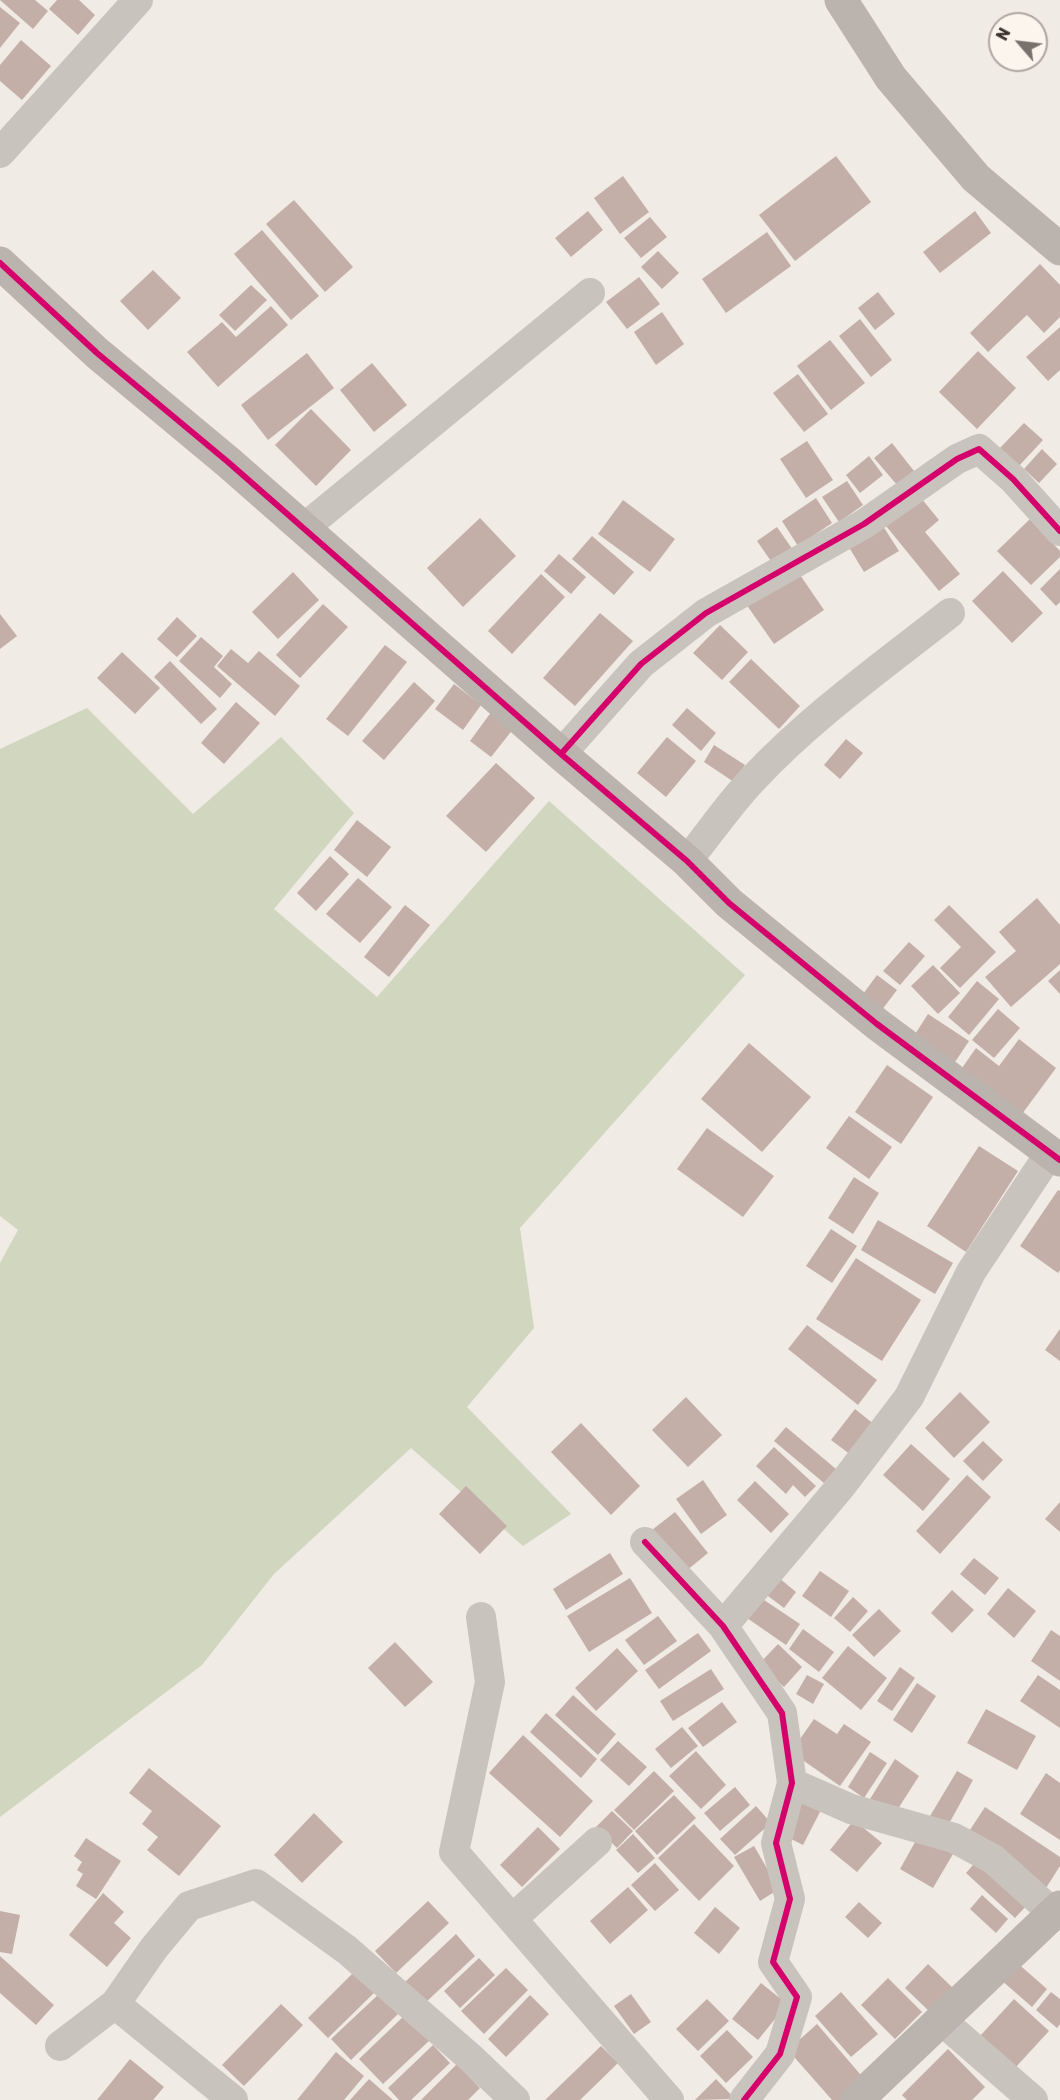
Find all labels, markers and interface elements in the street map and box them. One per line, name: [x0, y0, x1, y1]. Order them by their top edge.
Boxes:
north arrow: [988, 12, 1048, 72]
text: N: [992, 25, 1015, 44]

